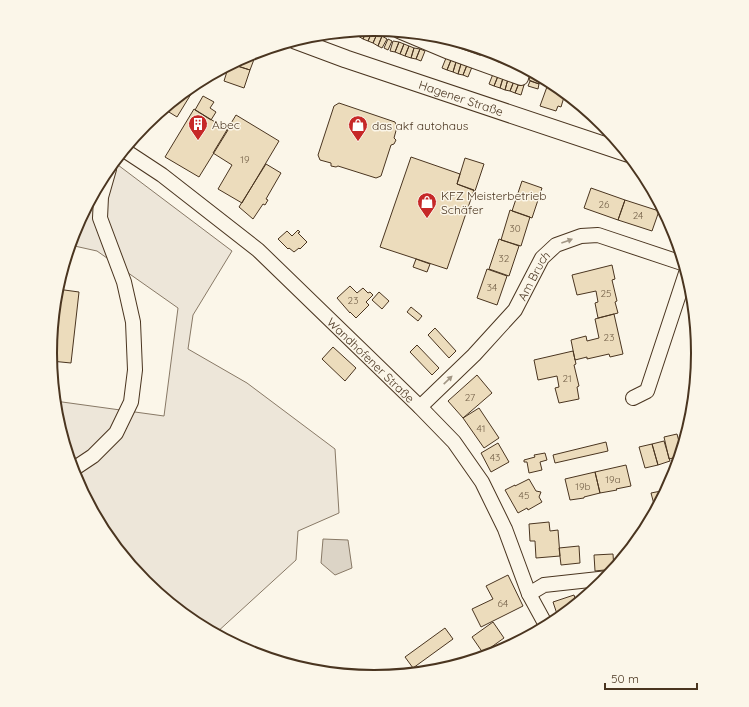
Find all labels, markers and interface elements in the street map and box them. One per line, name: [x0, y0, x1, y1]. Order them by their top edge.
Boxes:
street label: Hagener Straße: [417, 76, 506, 119]
building icon: Abec: [187, 113, 209, 141]
shop icon: das akf autohaus: [347, 114, 369, 142]
place label: Abec: [212, 117, 240, 132]
place label: das akf autohaus: [372, 118, 469, 133]
house number: 19: [240, 153, 250, 166]
place label: KFZ Meisterbetrieb Schäfer: [441, 188, 547, 217]
shop icon: KFZ Meisterbetrieb Schäfer: [416, 191, 438, 219]
house number: 26: [599, 198, 610, 211]
house number: 24: [633, 209, 643, 222]
house number: 30: [509, 222, 521, 235]
one-way arrow: [561, 237, 573, 243]
street label: Am Bruch: [514, 247, 553, 303]
house number: 32: [499, 252, 510, 265]
house number: 34: [487, 281, 497, 294]
house number: 25: [601, 287, 612, 300]
house number: 23: [348, 294, 358, 307]
street label: Wandhofener Straße: [324, 314, 418, 406]
house number: 23: [604, 331, 614, 344]
house number: 21: [562, 372, 572, 385]
one-way arrow: [443, 375, 453, 385]
house number: 27: [465, 391, 475, 404]
house number: 41: [477, 422, 485, 435]
house number: 43: [490, 451, 500, 464]
house number: 19a: [605, 473, 621, 486]
house number: 19b: [575, 480, 591, 493]
house number: 45: [519, 489, 529, 502]
house number: 64: [498, 597, 508, 610]
scale bar: [605, 665, 697, 691]
text: 50 m: [611, 671, 639, 686]

